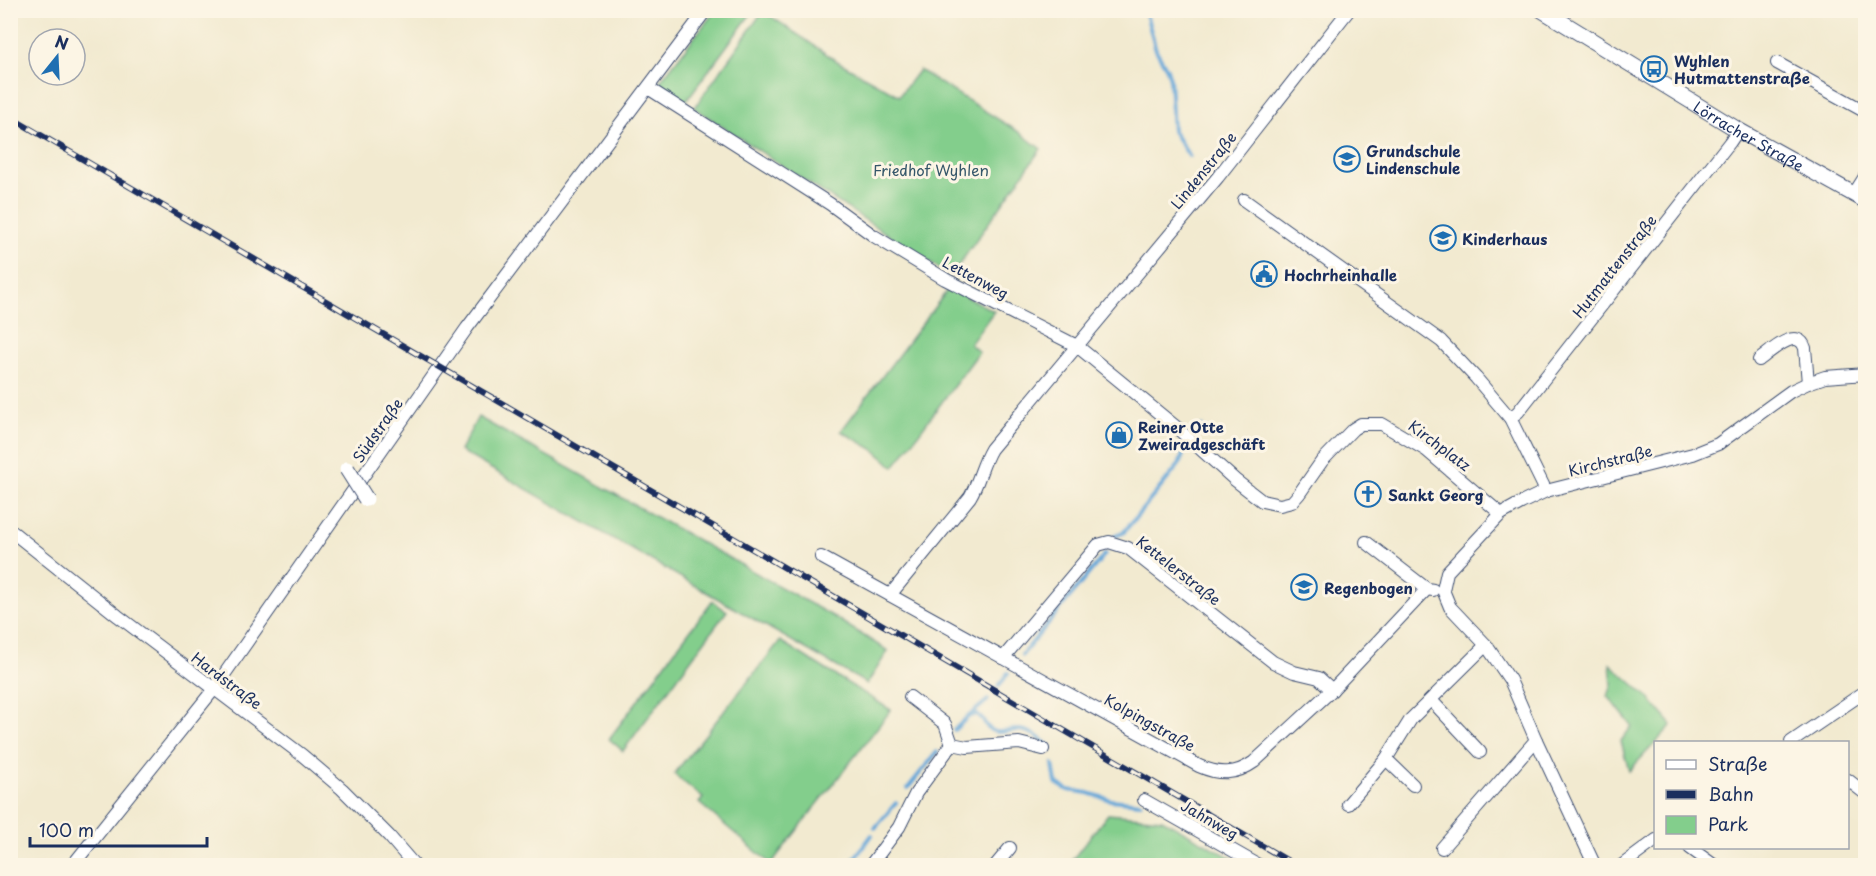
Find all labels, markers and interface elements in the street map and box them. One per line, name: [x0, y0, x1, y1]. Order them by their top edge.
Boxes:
north arrow: [27, 27, 87, 87]
text: N: [52, 28, 72, 55]
place label: Wyhlen Hutmattenstraße: [1674, 49, 1810, 89]
bus stop icon: Wyhlen Hutmattenstraße: [1639, 54, 1669, 84]
street label: Lörracher Straße: [1690, 94, 1808, 176]
street label: Lindenstraße: [1165, 126, 1241, 214]
place label: Grundschule Lindenschule: [1366, 139, 1461, 179]
school or university icon: Grundschule Lindenschule: [1332, 144, 1362, 174]
park label: Friedhof Wyhlen: [873, 158, 989, 181]
street label: Hutmattenstraße: [1566, 209, 1662, 322]
school or university icon: Kinderhaus: [1428, 223, 1458, 253]
place label: Kinderhaus: [1462, 227, 1547, 250]
street label: Lettenweg: [939, 250, 1013, 304]
public building icon: Hochrheinhalle: [1249, 259, 1279, 289]
place label: Hochrheinhalle: [1284, 263, 1397, 286]
street label: Südstraße: [346, 393, 408, 467]
street label: Kirchplatz: [1404, 414, 1476, 476]
place label: Reiner Otte Zweiradgeschäft: [1138, 415, 1265, 455]
shop icon: Reiner Otte Zweiradgeschäft: [1104, 420, 1134, 450]
street label: Kirchstraße: [1566, 438, 1654, 482]
church icon: Sankt Georg: [1353, 479, 1383, 509]
place label: Sankt Georg: [1388, 483, 1484, 506]
street label: Kettelerstraße: [1132, 530, 1226, 610]
school or university icon: Regenbogen: [1289, 572, 1319, 602]
place label: Regenbogen: [1324, 576, 1413, 599]
street label: Hardstraße: [187, 646, 267, 714]
street label: Kolpingstraße: [1100, 687, 1200, 757]
legend: [1654, 741, 1849, 849]
text: Straße: [1708, 750, 1768, 777]
text: Bahn: [1708, 780, 1754, 807]
street label: Jahnweg: [1177, 793, 1243, 845]
scale bar: [30, 810, 207, 848]
text: Park: [1708, 810, 1748, 837]
text: 100 m: [39, 816, 94, 843]

